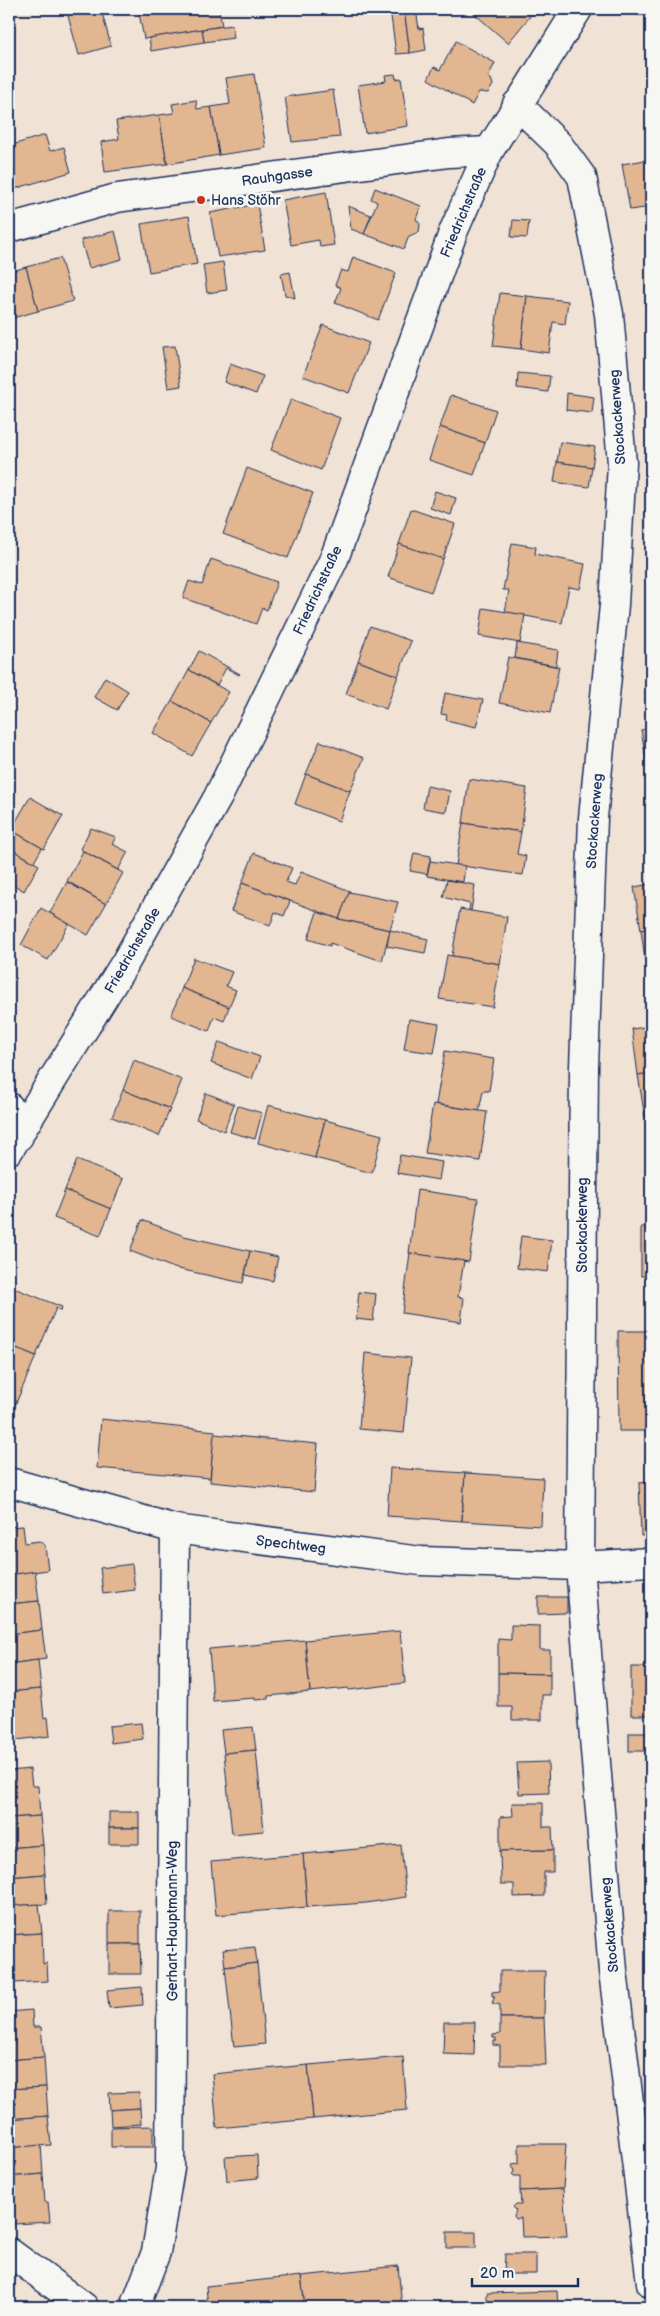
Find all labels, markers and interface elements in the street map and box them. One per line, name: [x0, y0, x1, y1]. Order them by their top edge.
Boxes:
street label: Rauhgasse: [240, 163, 314, 190]
street label: Friedrichstraße: [437, 164, 490, 260]
place label: Hans Stöhr: [211, 192, 281, 209]
marker: Hans Stöhr: [195, 194, 207, 206]
street label: Stockackerweg: [606, 369, 629, 465]
street label: Friedrichstraße: [289, 543, 346, 638]
street label: Stockackerweg: [583, 773, 606, 869]
street label: Friedrichstraße: [101, 904, 164, 996]
street label: Stockackerweg: [574, 1177, 591, 1273]
street label: Spechtweg: [255, 1532, 327, 1557]
street label: Gerhart-Hauptmann-Weg: [164, 1841, 181, 2001]
street label: Stockackerweg: [597, 1877, 622, 1973]
scale bar: [472, 2256, 579, 2288]
text: 20 m: [480, 2264, 514, 2283]

